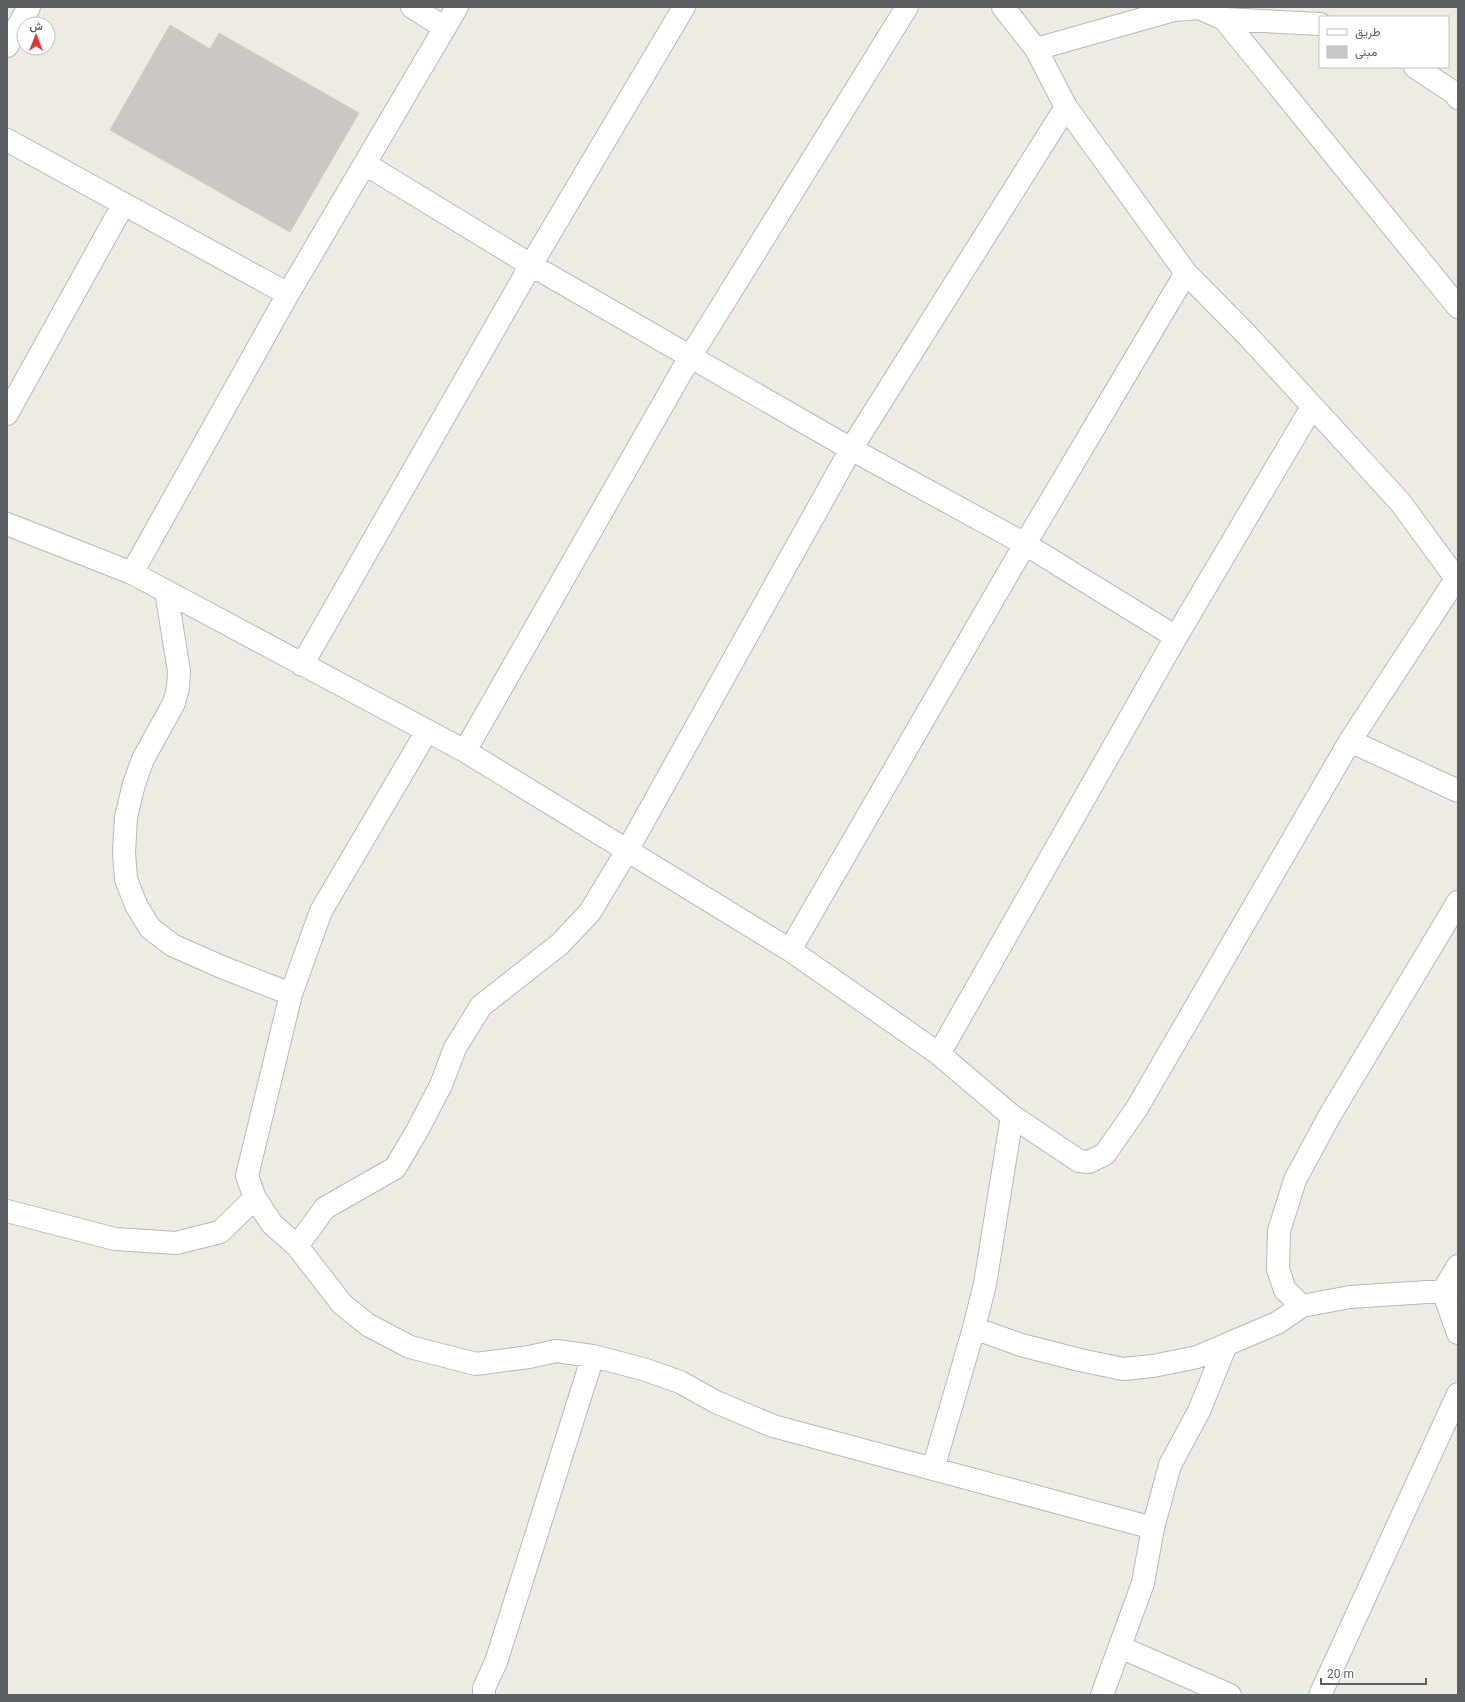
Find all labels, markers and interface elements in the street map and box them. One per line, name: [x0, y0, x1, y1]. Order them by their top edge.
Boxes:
north arrow: [16, 16, 56, 56]
legend: [1319, 16, 1449, 68]
text: ش: [29, 20, 43, 33]
text: طريق: [1355, 25, 1381, 40]
text: مبنى: [1355, 45, 1377, 60]
scale bar: [1321, 1660, 1426, 1686]
text: 20 m: [1327, 1667, 1354, 1681]

